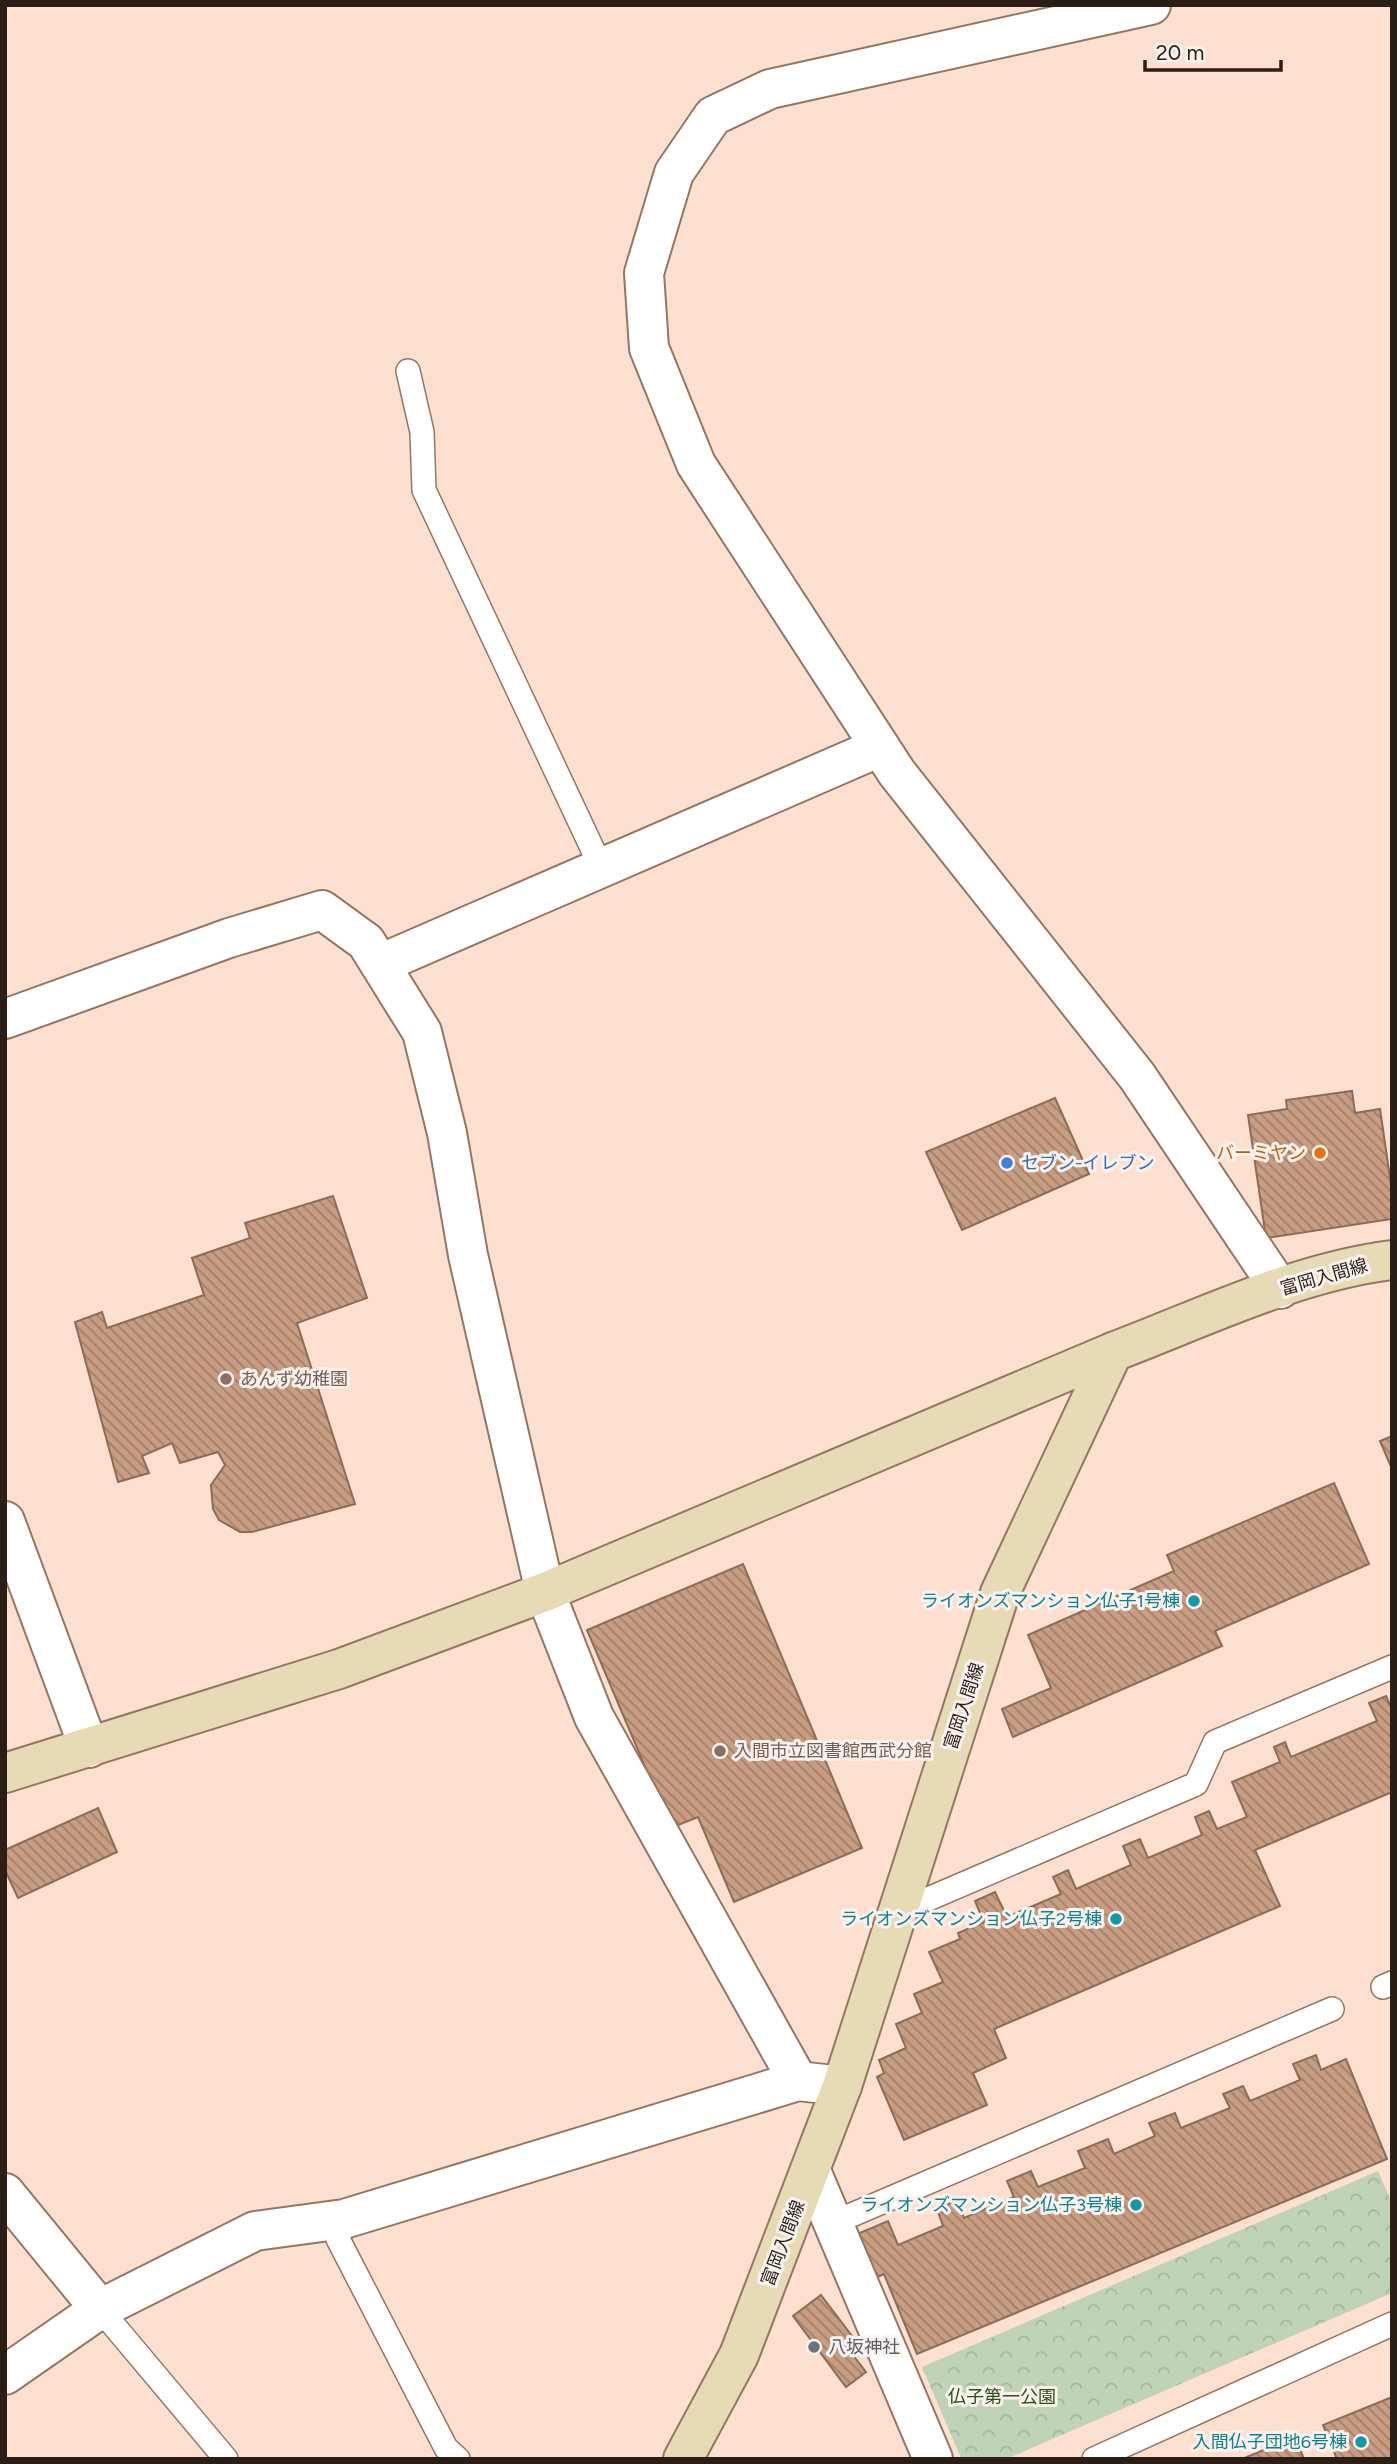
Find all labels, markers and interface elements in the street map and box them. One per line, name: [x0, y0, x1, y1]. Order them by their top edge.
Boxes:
scale bar: [1145, 28, 1282, 72]
text: 20 m: [1156, 40, 1204, 65]
place label: バーミヤン: [1216, 1142, 1306, 1164]
marker: バーミヤン: [1312, 1145, 1328, 1161]
place label: セブン-イレブン: [1021, 1152, 1155, 1174]
marker: セブン-イレブン: [999, 1155, 1015, 1171]
street label: 富岡入間線: [1278, 1254, 1370, 1300]
place label: あんず幼稚園: [240, 1368, 348, 1390]
marker: あんず幼稚園: [218, 1371, 234, 1387]
place label: ライオンズマンション仏子1号棟: [921, 1590, 1180, 1612]
marker: ライオンズマンション仏子1号棟: [1186, 1593, 1202, 1609]
street label: 富岡入間線: [940, 1660, 988, 1752]
place label: 入間市立図書館西武分館: [734, 1740, 932, 1762]
marker: 入間市立図書館西武分館: [712, 1743, 728, 1759]
place label: ライオンズマンション仏子2号棟: [840, 1908, 1102, 1930]
marker: ライオンズマンション仏子2号棟: [1108, 1911, 1124, 1927]
place label: ライオンズマンション仏子3号棟: [861, 2194, 1122, 2216]
street label: 富岡入間線: [757, 2197, 809, 2289]
marker: ライオンズマンション仏子3号棟: [1128, 2197, 1144, 2213]
place label: 八坂神社: [828, 2336, 900, 2358]
marker: 八坂神社: [806, 2339, 822, 2355]
park label: 仏子第一公園: [948, 2386, 1056, 2408]
place label: 入間仏子団地6号棟: [1193, 2431, 1347, 2453]
marker: 入間仏子団地6号棟: [1353, 2434, 1369, 2450]

